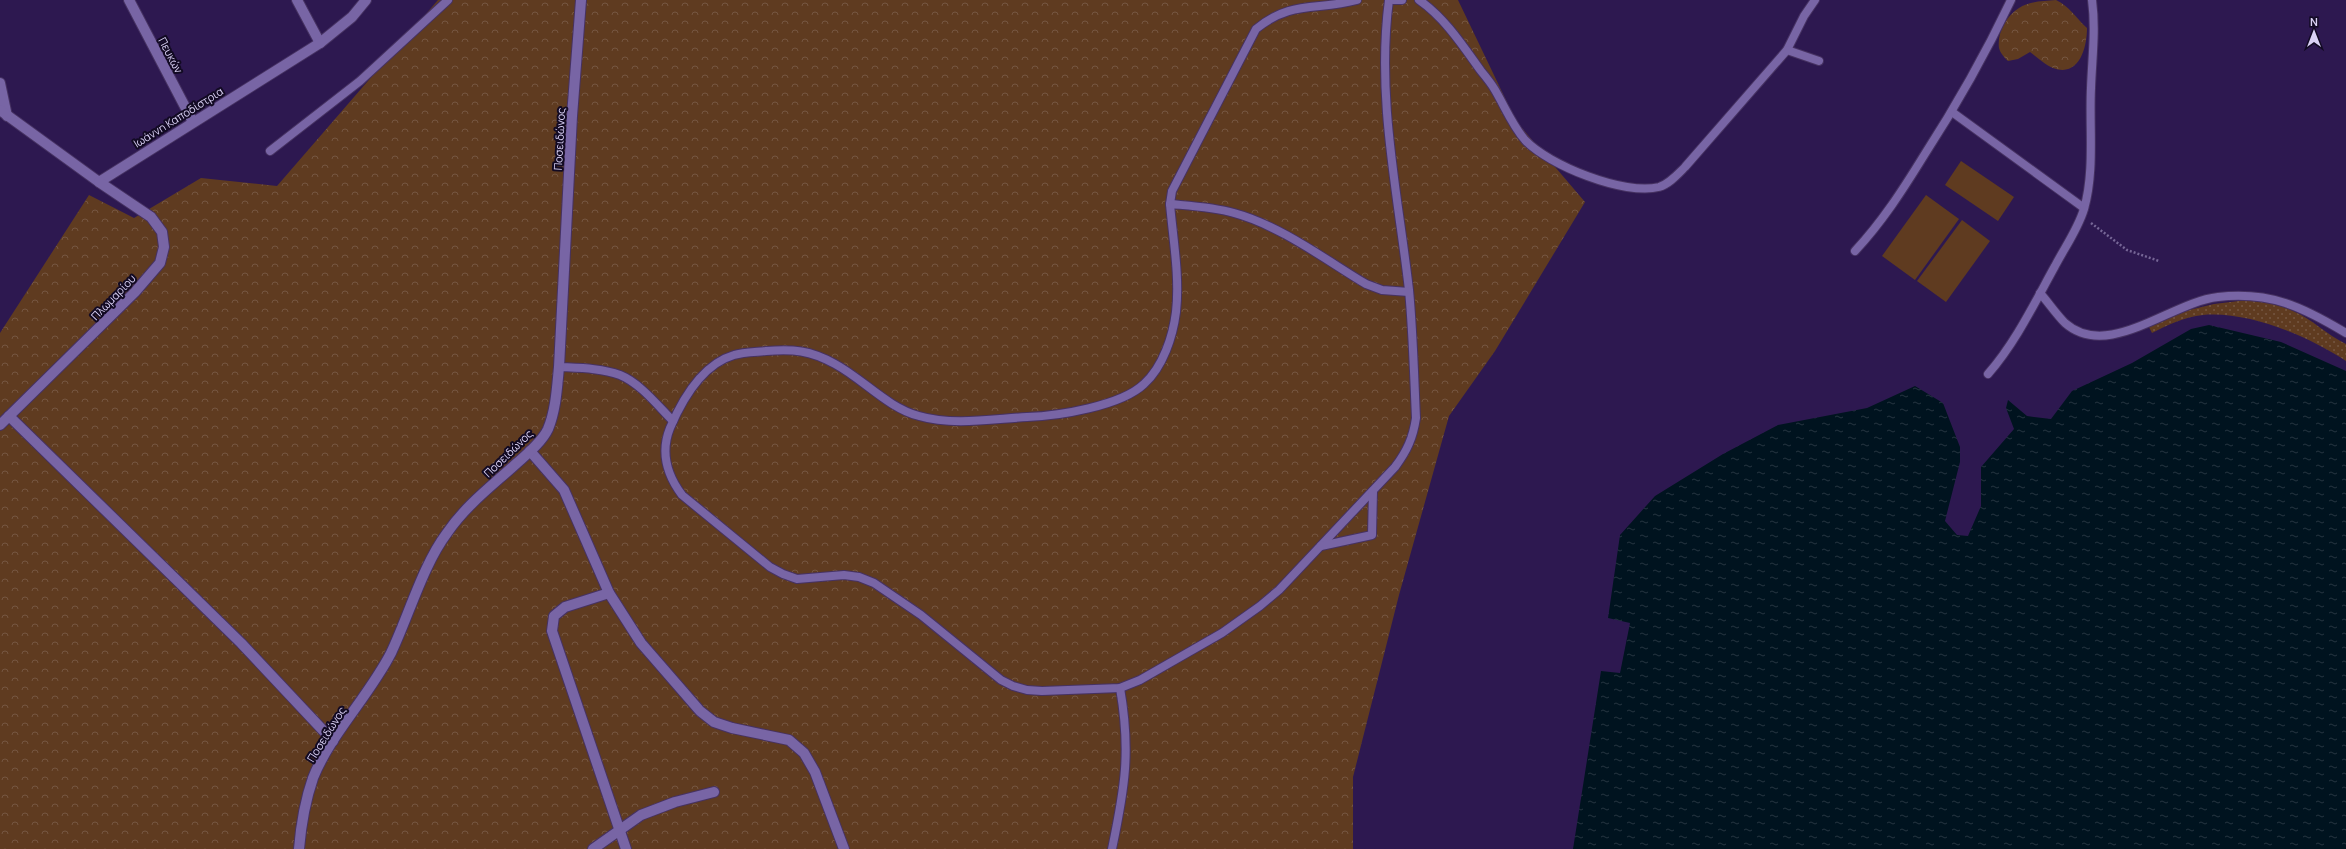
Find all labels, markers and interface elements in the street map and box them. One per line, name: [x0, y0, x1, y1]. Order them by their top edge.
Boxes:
north arrow: [2294, 12, 2334, 52]
text: N: [2310, 14, 2318, 29]
street label: Πευκών: [155, 34, 187, 76]
street label: Ιωάννη Καποδίστρια: [130, 83, 226, 151]
street label: Ποσειδώνος: [550, 107, 568, 171]
street label: Πλωμαρίου: [87, 271, 139, 323]
street label: Ποσειδώνος: [480, 426, 536, 480]
street label: Ποσειδώνος: [303, 703, 349, 765]

